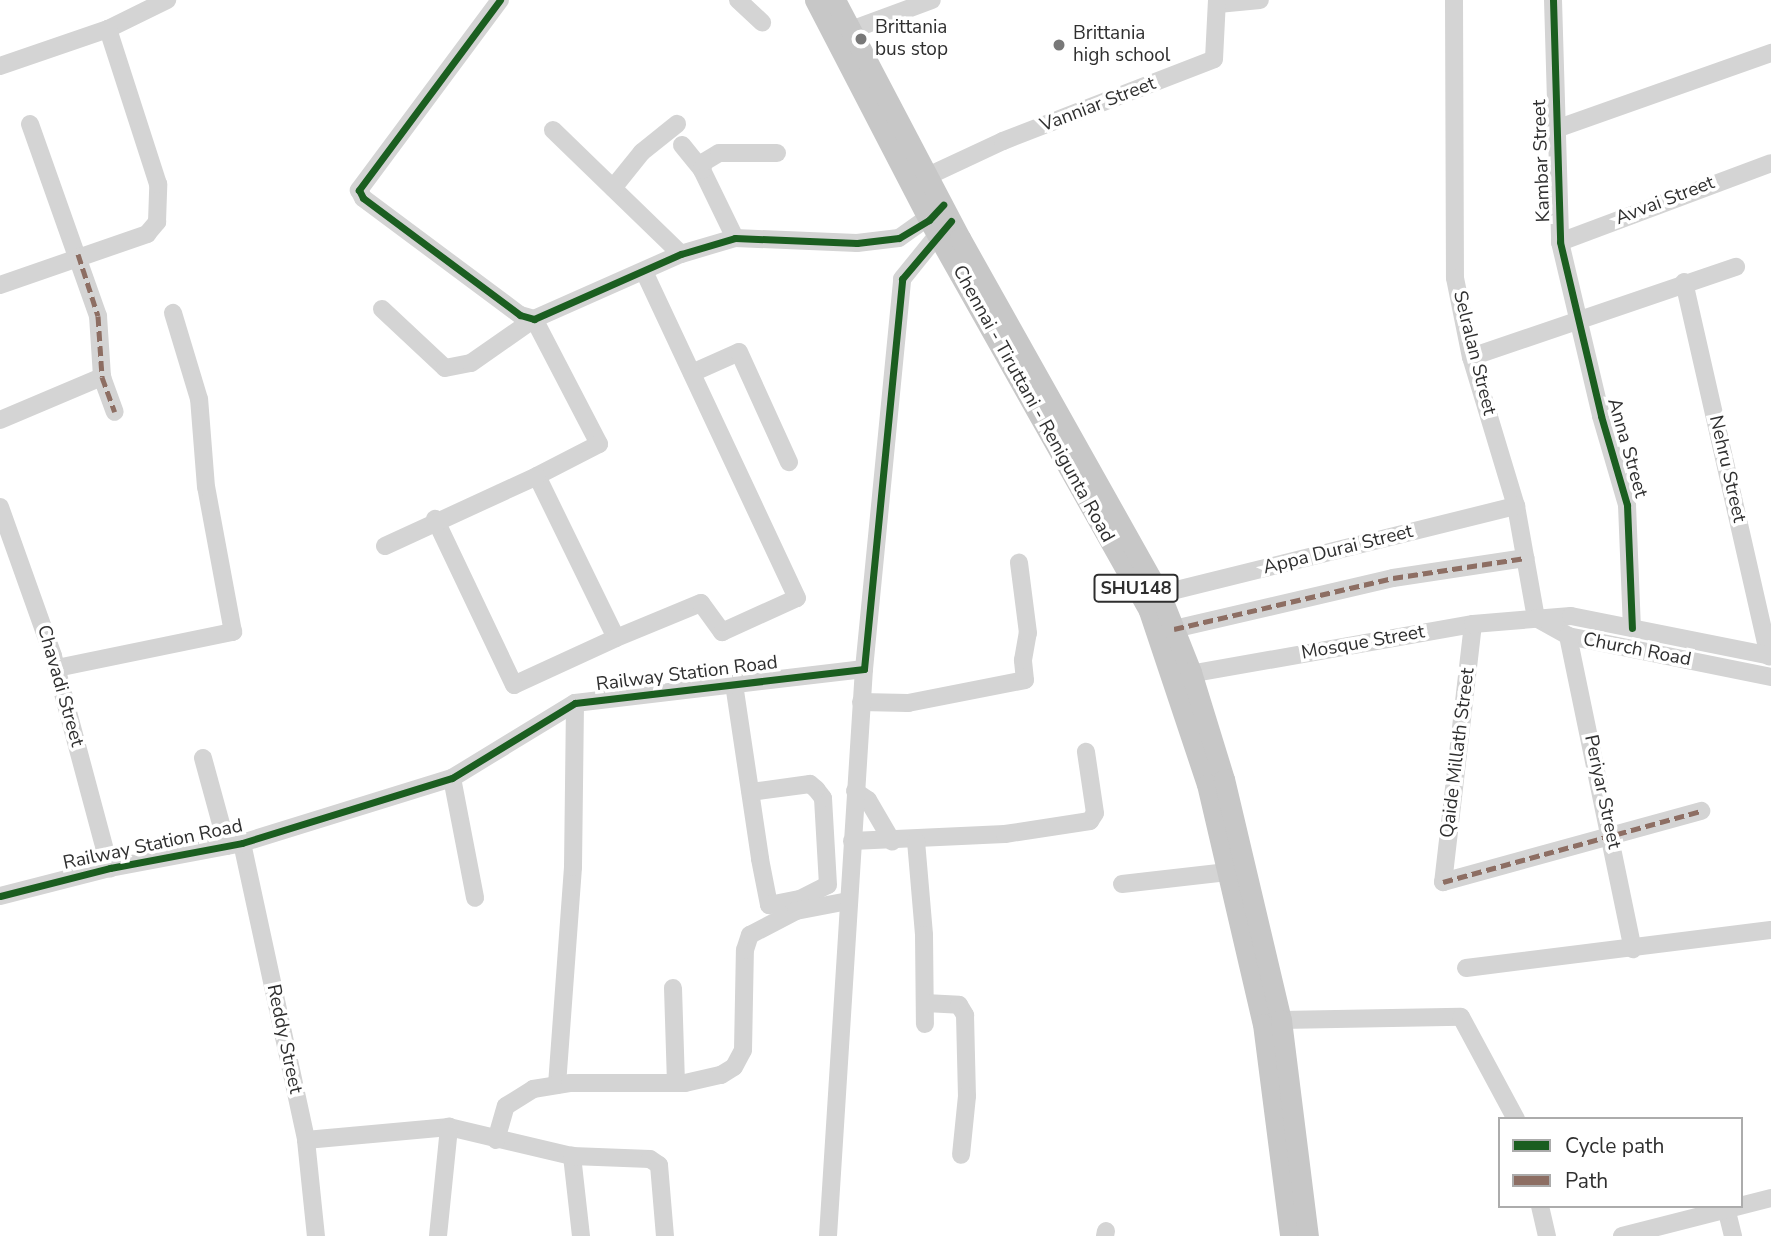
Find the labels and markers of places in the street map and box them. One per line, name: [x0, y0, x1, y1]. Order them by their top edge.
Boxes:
place label: Brittania bus stop: [875, 17, 948, 61]
place label: Brittania high school: [1073, 23, 1170, 67]
marker: Brittania bus stop: [853, 31, 869, 47]
marker: Brittania high school: [1051, 37, 1067, 53]

